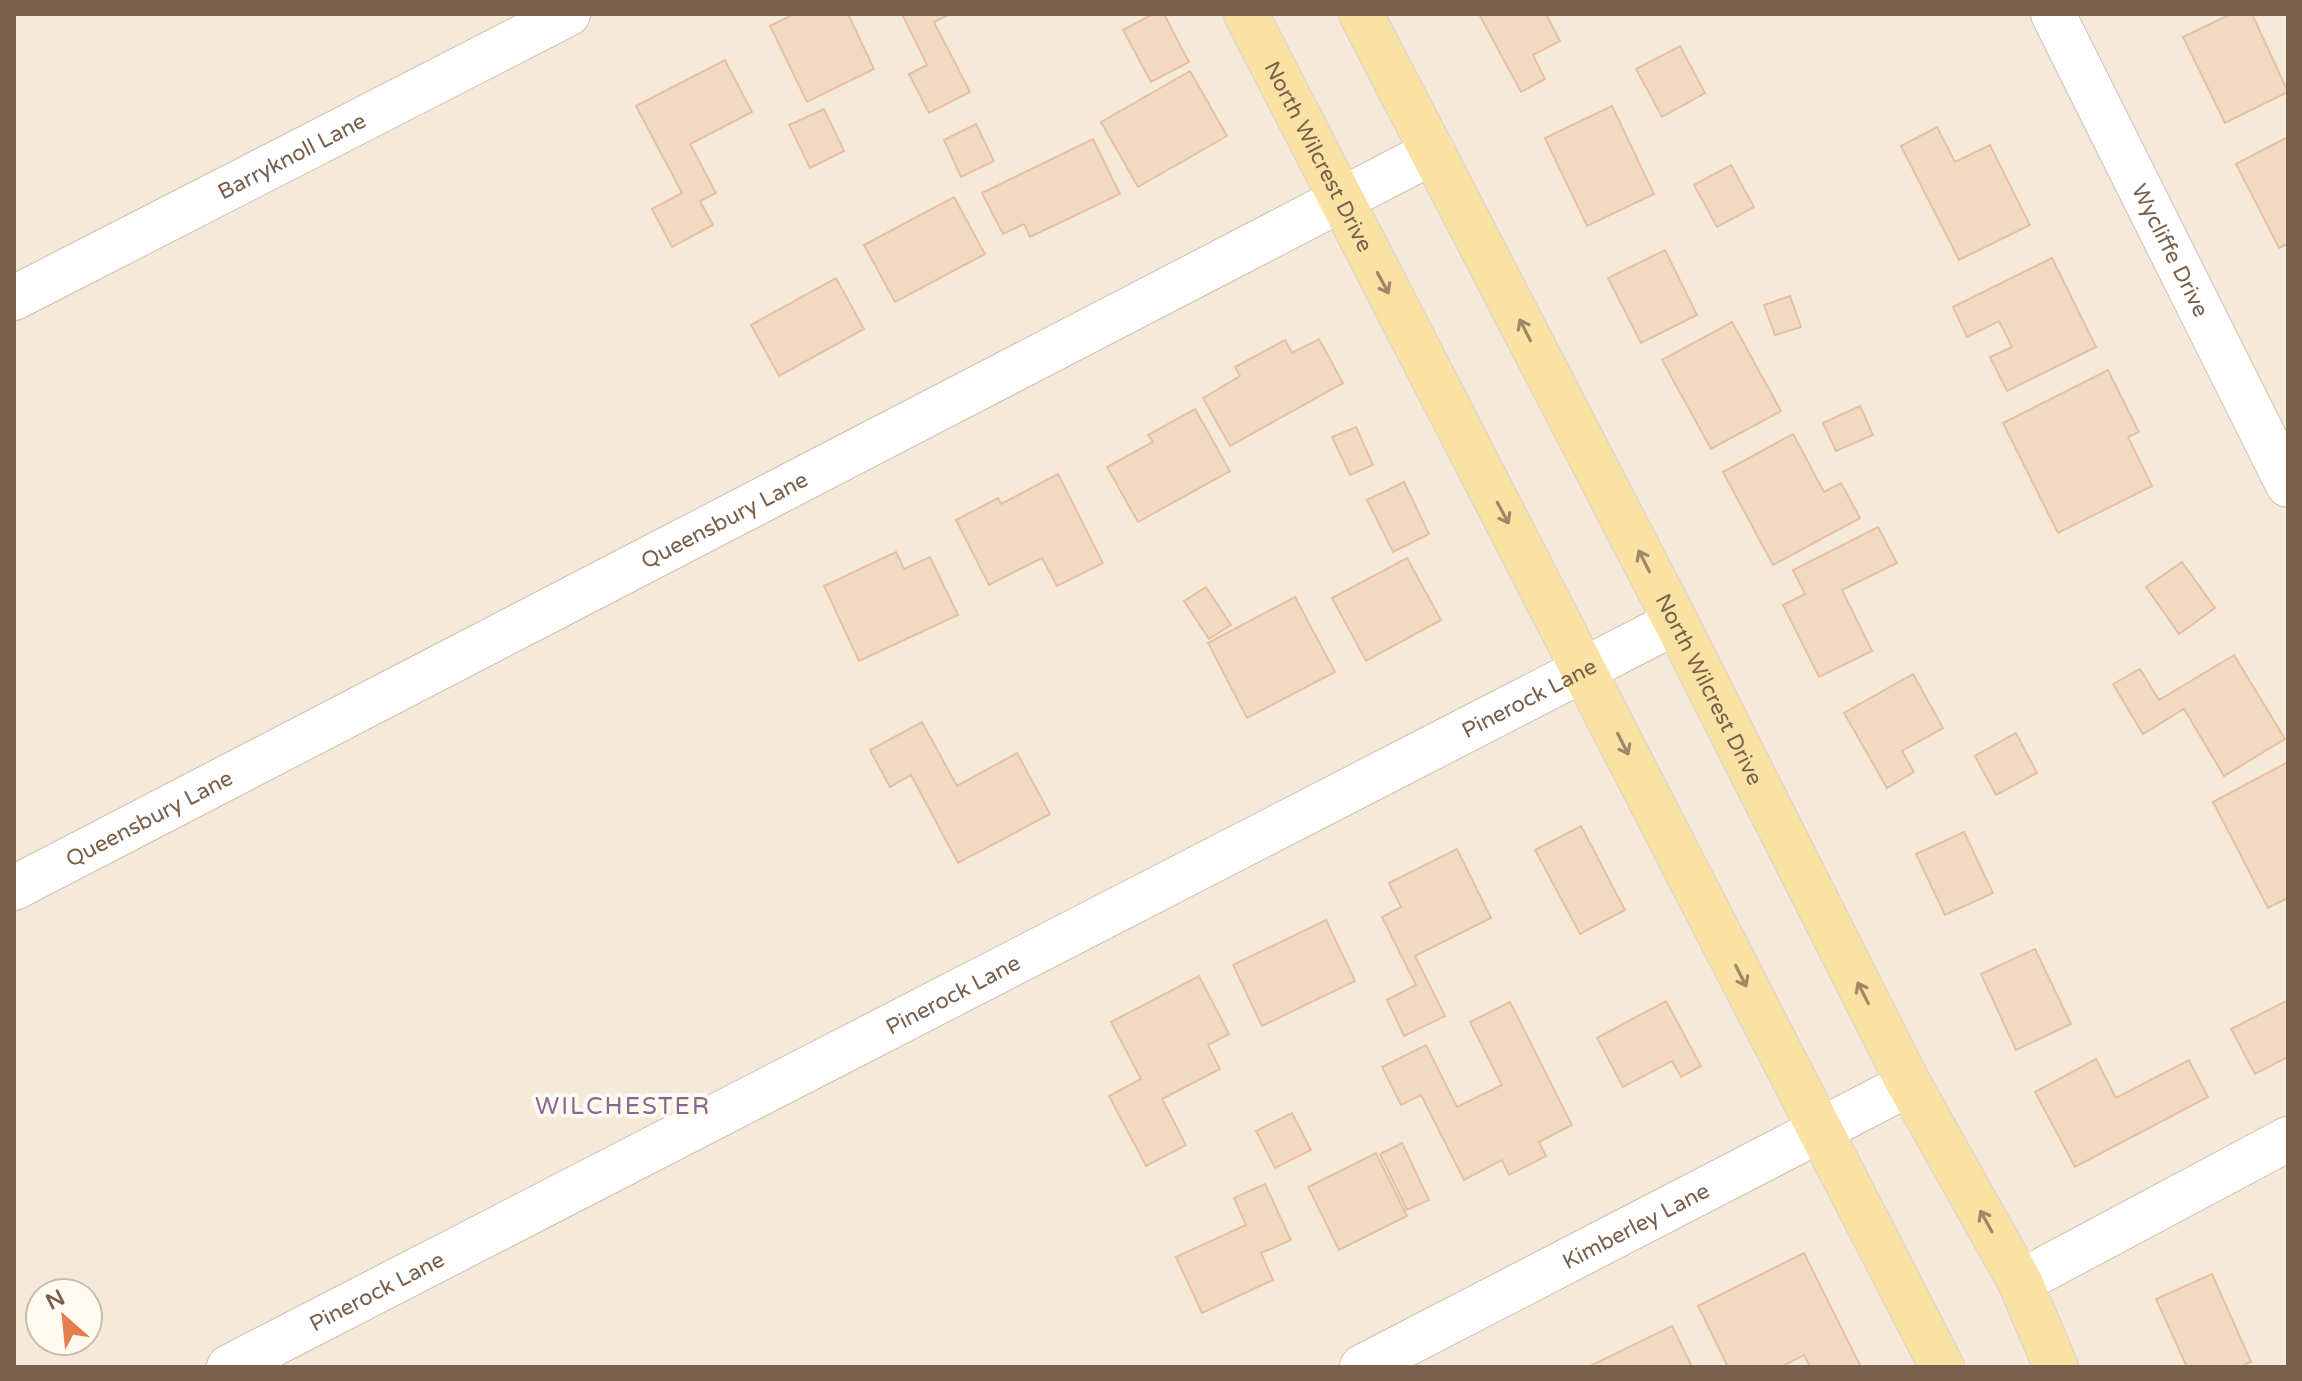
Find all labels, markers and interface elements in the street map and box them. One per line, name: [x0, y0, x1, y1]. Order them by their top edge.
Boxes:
street label: North Wilcrest Drive: [1259, 57, 1378, 256]
street label: Barryknoll Lane: [214, 108, 370, 205]
street label: Wycliffe Drive: [2126, 180, 2214, 321]
one-way arrow: [1376, 270, 1392, 294]
one-way arrow: [1516, 318, 1532, 342]
street label: Queensbury Lane: [637, 467, 812, 574]
one-way arrow: [1496, 501, 1512, 525]
one-way arrow: [1636, 549, 1652, 573]
street label: North Wilcrest Drive: [1650, 590, 1768, 790]
street label: Pinerock Lane: [1458, 653, 1601, 744]
one-way arrow: [1616, 732, 1631, 756]
street label: Queensbury Lane: [62, 765, 237, 873]
street label: Pinerock Lane: [881, 950, 1025, 1041]
one-way arrow: [1734, 963, 1750, 987]
one-way arrow: [1854, 981, 1870, 1005]
district label: WILCHESTER: [535, 1092, 711, 1121]
street label: Kimberley Lane: [1558, 1178, 1714, 1275]
one-way arrow: [1978, 1210, 1994, 1233]
street label: Pinerock Lane: [305, 1247, 449, 1337]
north arrow: [24, 1277, 104, 1357]
text: N: [42, 1284, 69, 1316]

